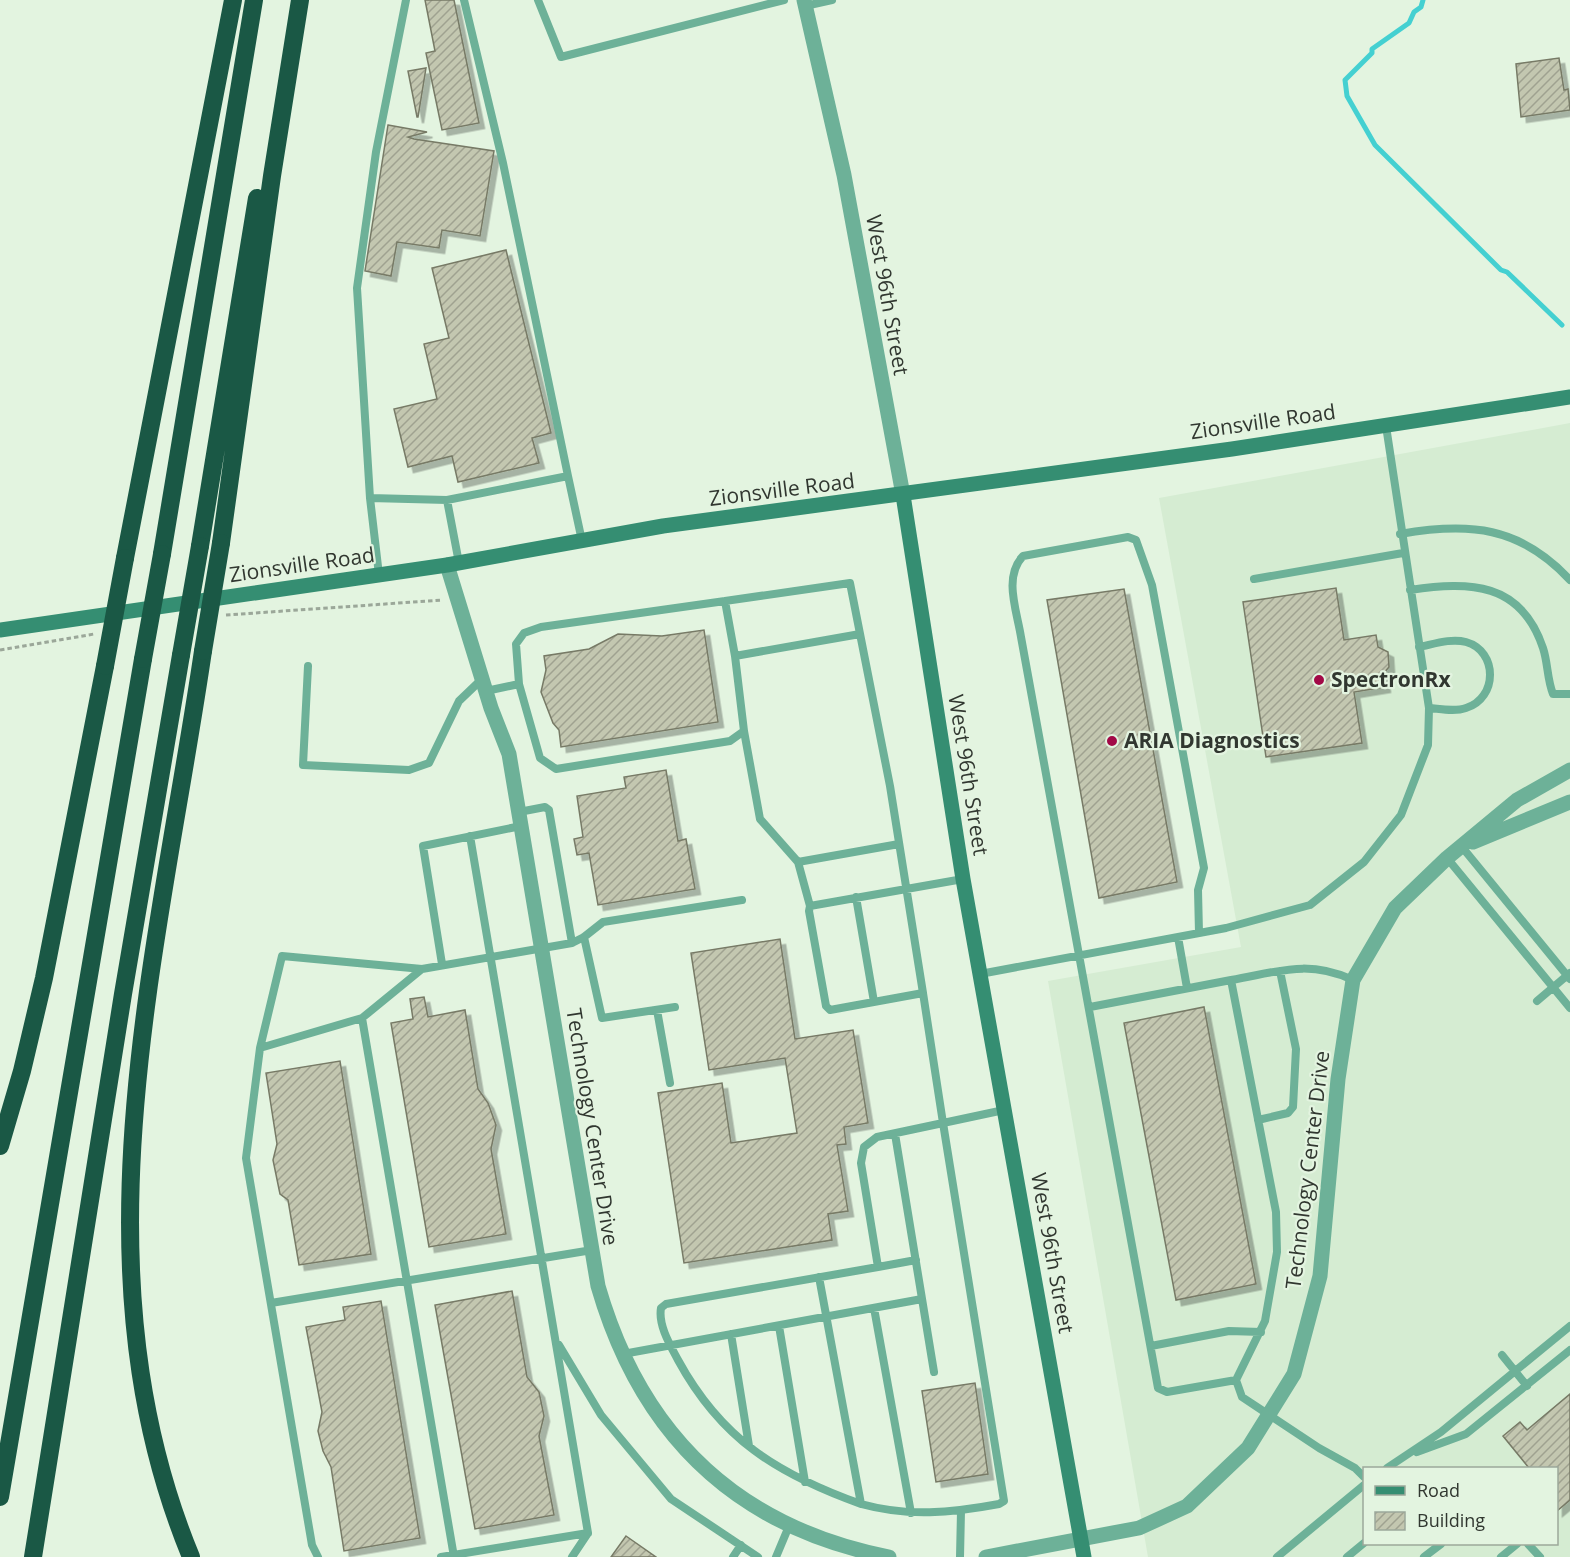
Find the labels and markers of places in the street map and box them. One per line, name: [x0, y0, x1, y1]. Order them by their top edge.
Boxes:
place label: SpectronRx: [1331, 665, 1451, 693]
marker: SpectronRx: [1312, 673, 1326, 687]
place label: ARIA Diagnostics: [1124, 726, 1300, 754]
marker: ARIA Diagnostics: [1105, 734, 1119, 748]

